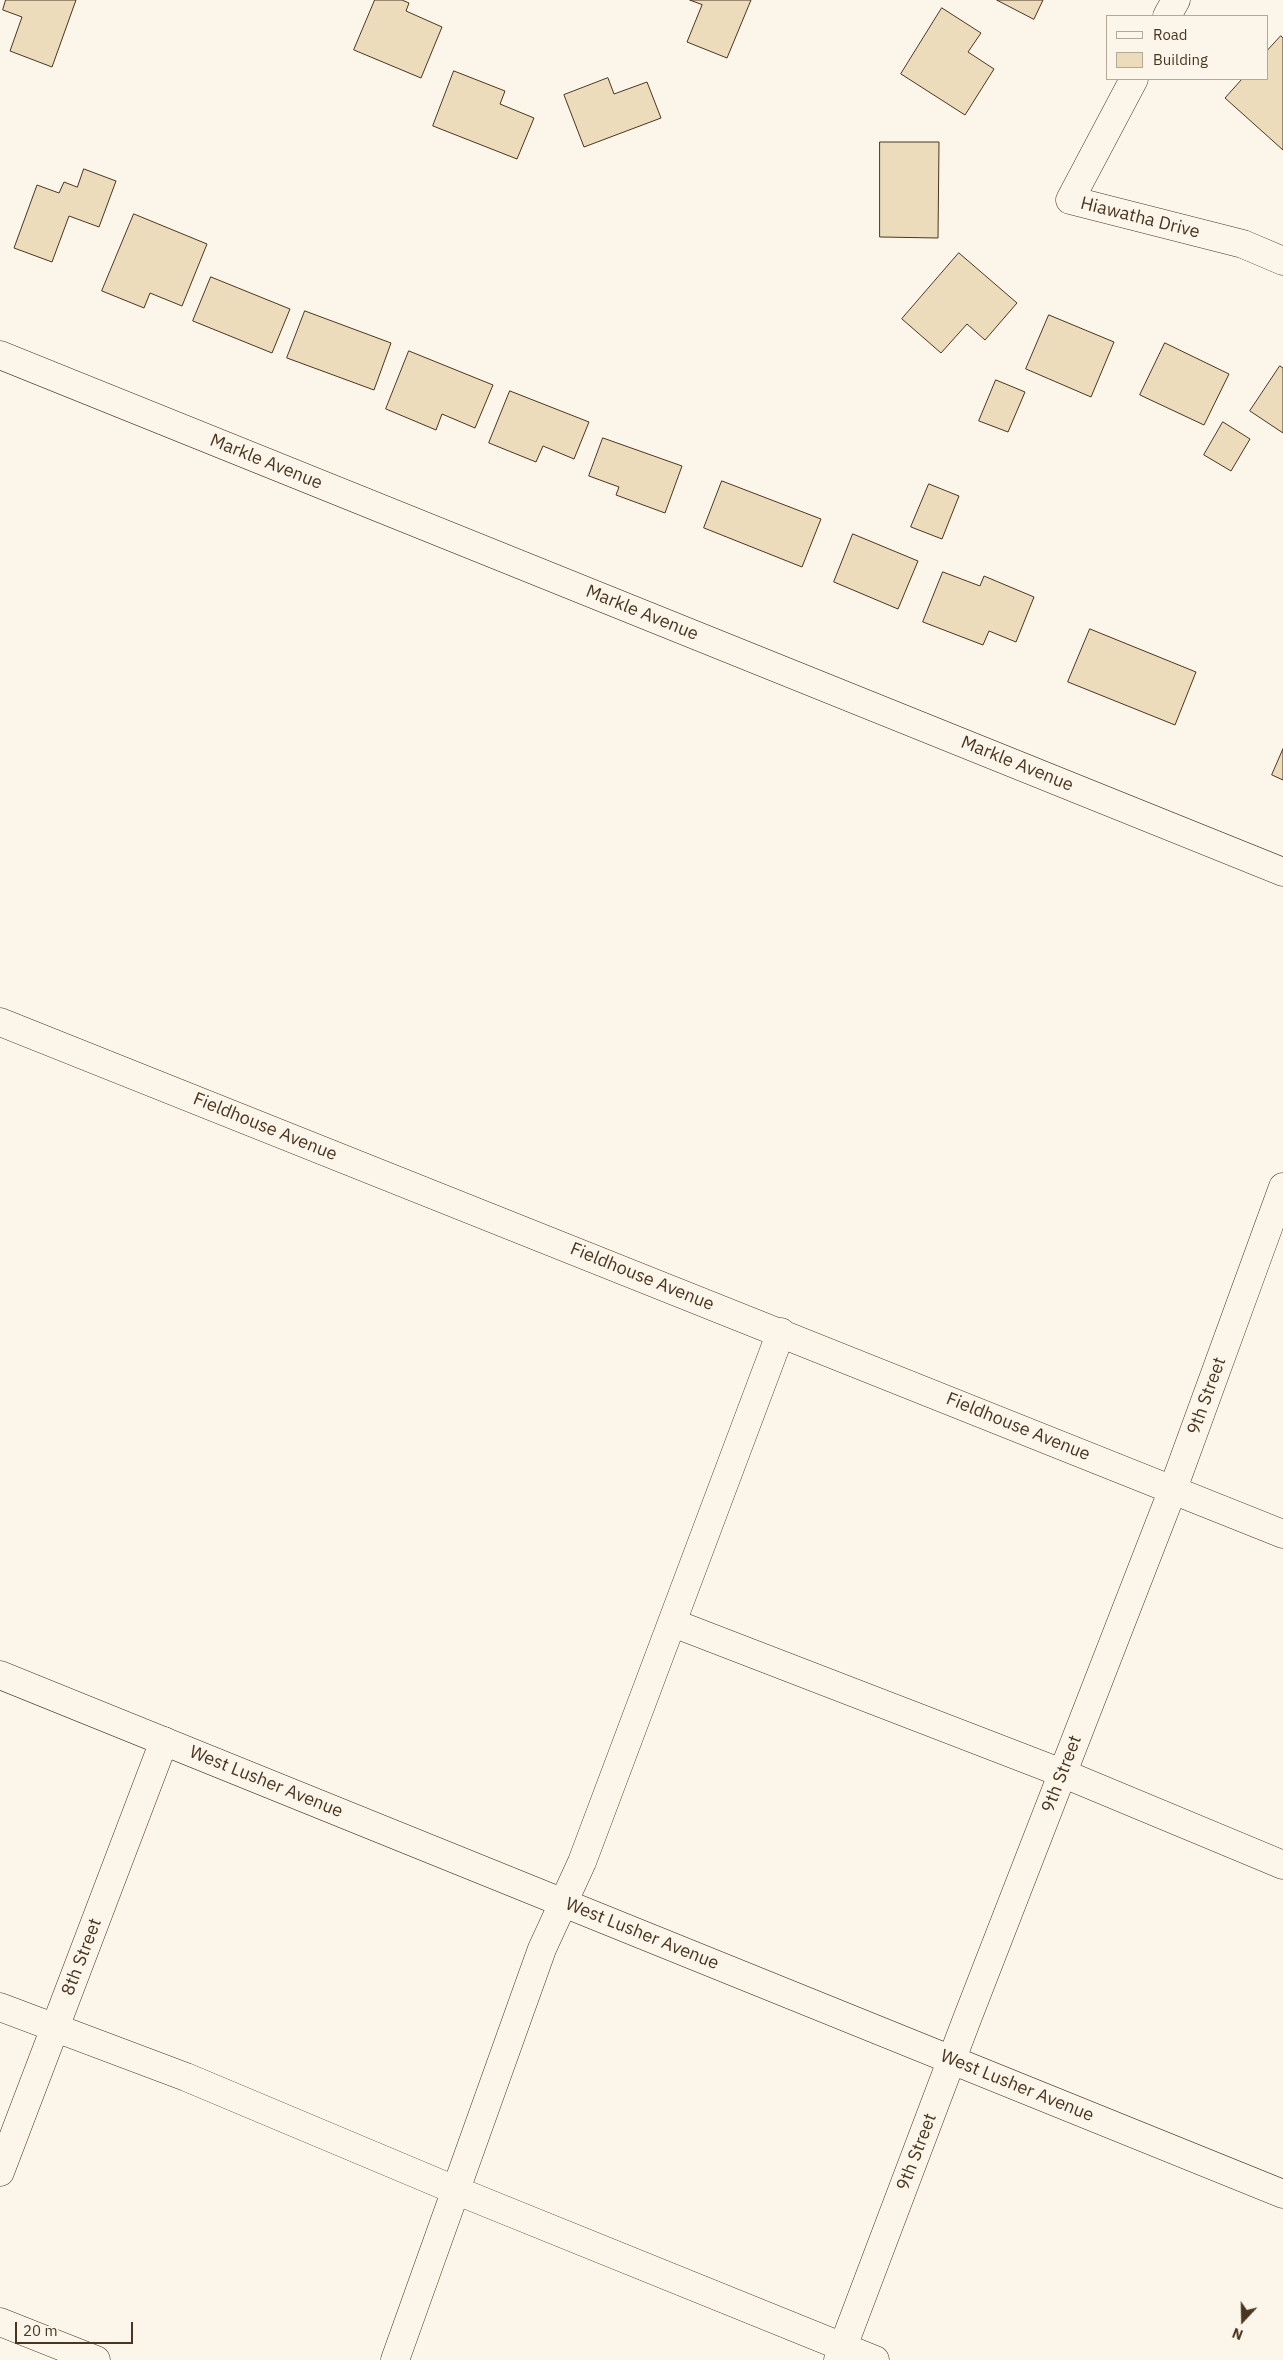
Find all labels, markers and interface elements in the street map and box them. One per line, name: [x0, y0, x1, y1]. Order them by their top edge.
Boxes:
legend: [1106, 15, 1268, 80]
text: Road: [1153, 25, 1188, 44]
text: Building: [1153, 50, 1208, 69]
street label: Hiawatha Drive: [1078, 193, 1202, 243]
street label: Markle Avenue: [207, 430, 325, 494]
street label: Markle Avenue: [583, 581, 701, 645]
street label: Markle Avenue: [958, 732, 1076, 796]
street label: Fieldhouse Avenue: [190, 1088, 340, 1166]
street label: Fieldhouse Avenue: [567, 1238, 717, 1316]
street label: 9th Street: [1183, 1354, 1231, 1438]
street label: Fieldhouse Avenue: [943, 1388, 1093, 1466]
street label: 9th Street: [1037, 1732, 1087, 1816]
street label: West Lusher Avenue: [186, 1741, 346, 1823]
street label: West Lusher Avenue: [562, 1893, 722, 1975]
street label: 8th Street: [57, 1915, 107, 1999]
street label: West Lusher Avenue: [937, 2045, 1097, 2127]
street label: 9th Street: [892, 2110, 942, 2194]
north arrow: [1218, 2295, 1268, 2345]
scale bar: [18, 2312, 135, 2344]
text: 20 m: [23, 2321, 58, 2340]
text: N: [1230, 2324, 1246, 2344]

